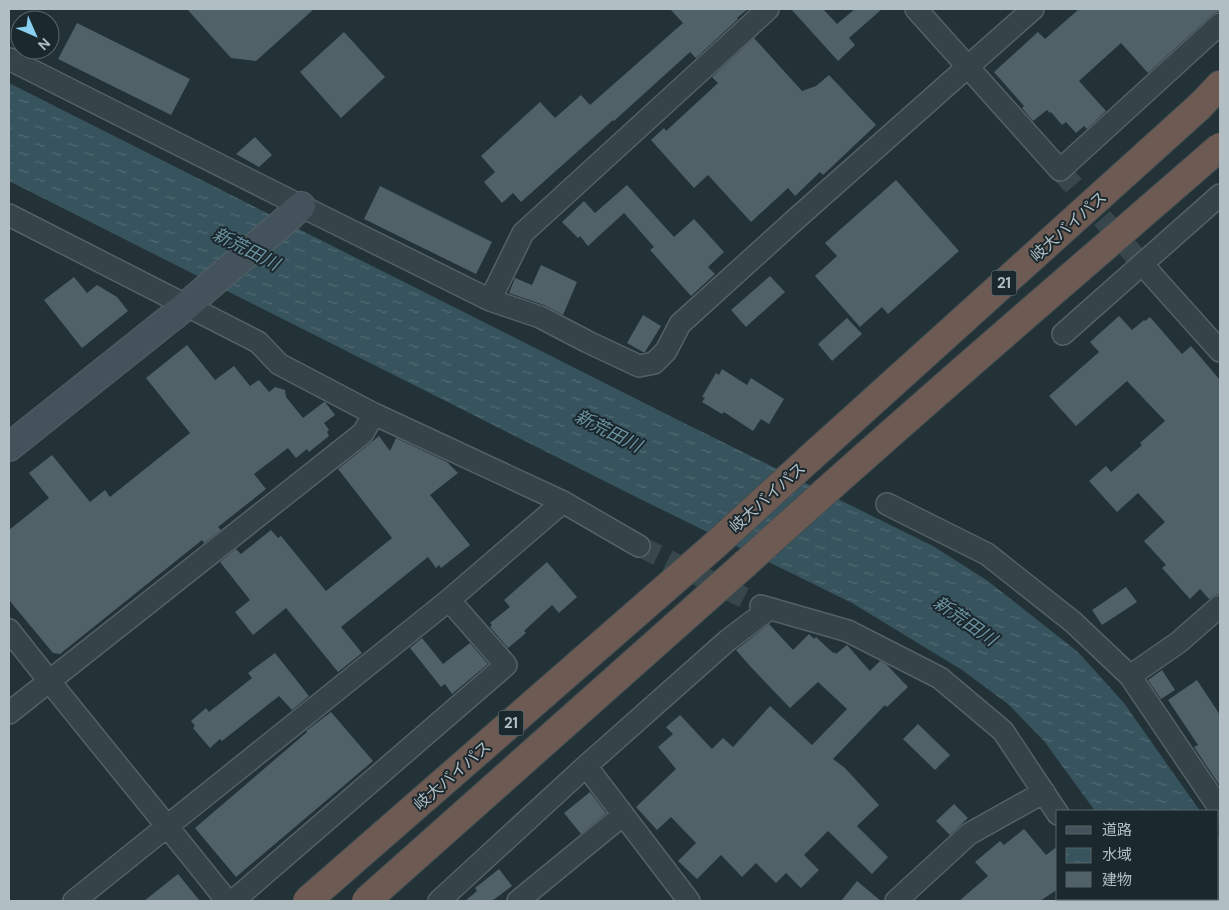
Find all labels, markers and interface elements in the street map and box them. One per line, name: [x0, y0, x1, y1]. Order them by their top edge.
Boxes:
north arrow: [10, 10, 60, 60]
text: N: [34, 34, 54, 54]
street label: 岐大バイパス: [1026, 187, 1111, 266]
water label: 新荒田川: [208, 222, 285, 277]
road number: 21: [992, 270, 1016, 296]
water label: 新荒田川: [570, 404, 647, 459]
street label: 岐大バイパス: [725, 458, 810, 537]
water label: 新荒田川: [929, 591, 1003, 653]
road number: 21: [498, 710, 524, 736]
street label: 岐大バイパス: [409, 736, 495, 815]
legend: [1056, 810, 1219, 900]
text: 道路: [1102, 820, 1132, 840]
text: 水域: [1102, 845, 1132, 865]
text: 建物: [1102, 870, 1132, 890]

